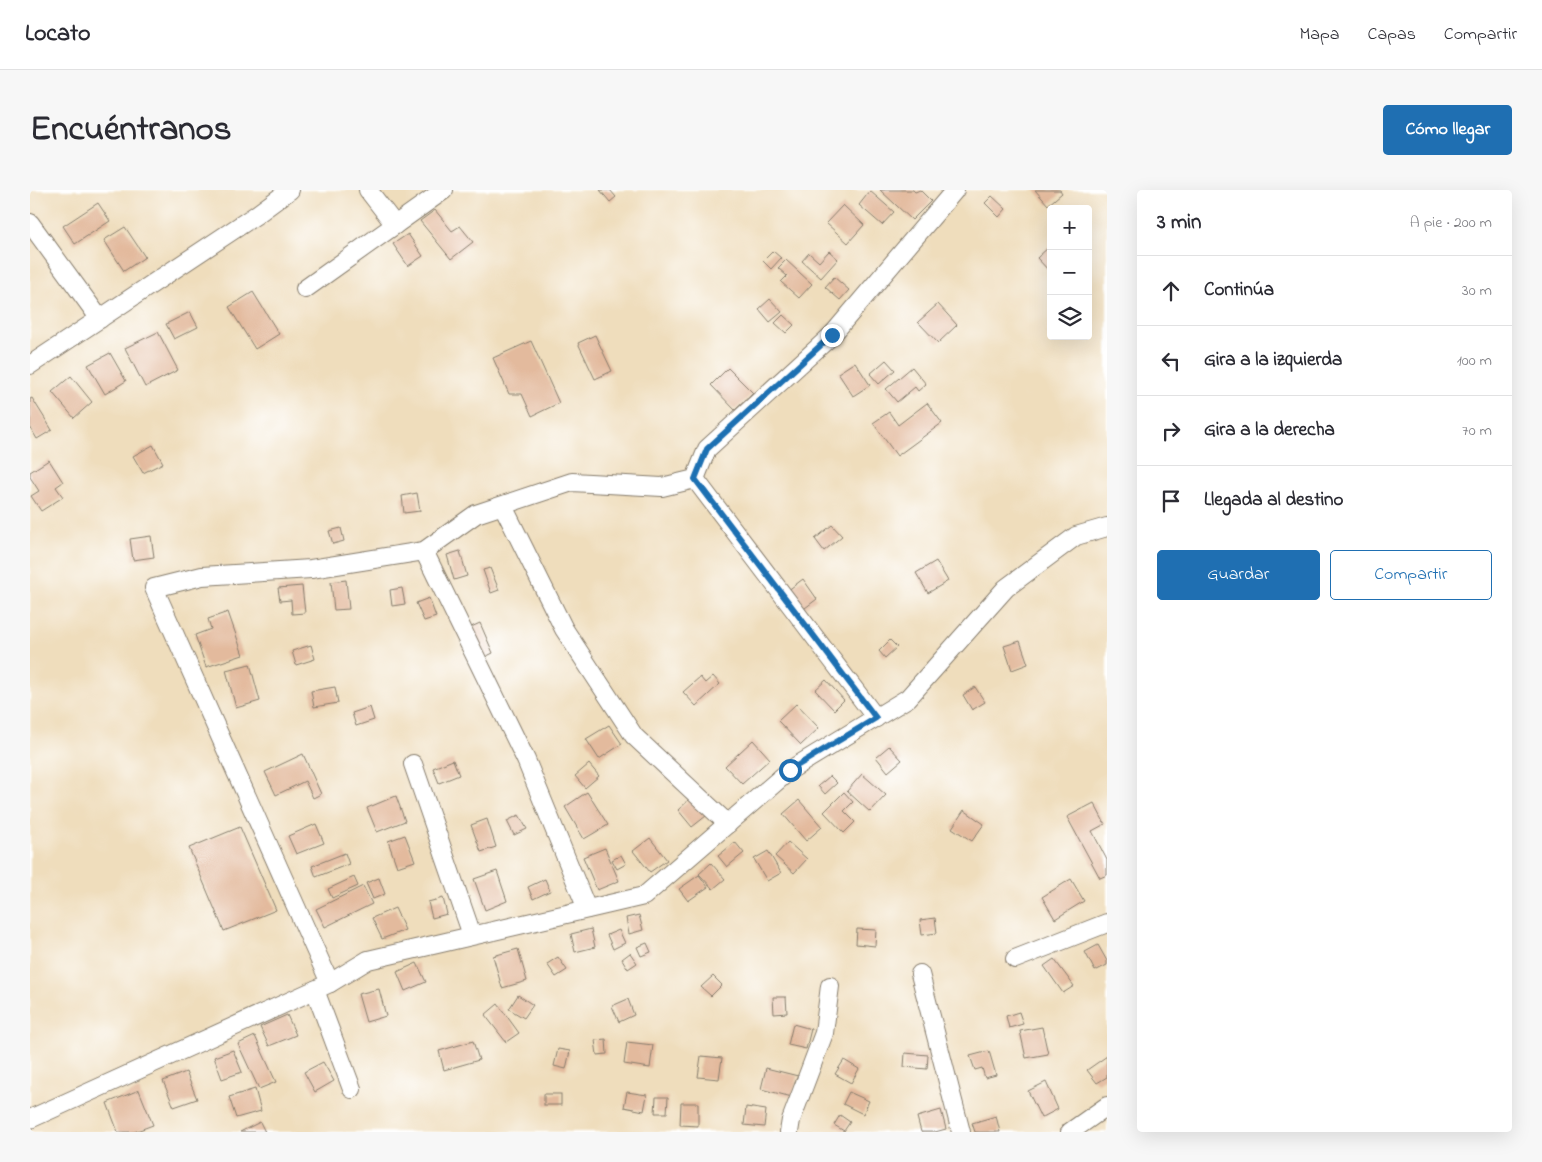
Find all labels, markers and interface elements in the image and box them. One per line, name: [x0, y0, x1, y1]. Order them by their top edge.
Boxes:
text: Locato: [25, 17, 91, 52]
text: Mapa: [1299, 22, 1340, 48]
text: Capas: [1368, 22, 1416, 48]
text: Compartir: [1444, 22, 1517, 48]
text: Encuéntranos: [30, 105, 232, 156]
button: Cómo llegar: [1383, 105, 1512, 155]
map controls: [1047, 205, 1092, 340]
button: +: [1047, 205, 1092, 250]
text: 3 min: [1157, 208, 1201, 238]
text: A pie · 200 m: [1410, 211, 1492, 235]
button: −: [1047, 250, 1092, 295]
icon: ahead: [1157, 277, 1185, 305]
text: Continúa: [1204, 277, 1274, 304]
text: 30 m: [1462, 279, 1492, 303]
button: layers: [1047, 295, 1092, 340]
route end: [821, 324, 844, 347]
icon: left: [1157, 347, 1185, 375]
text: Gira a la izquierda: [1204, 347, 1342, 374]
text: 100 m: [1457, 349, 1492, 373]
icon: right: [1157, 417, 1185, 445]
text: Gira a la derecha: [1204, 417, 1335, 444]
text: 70 m: [1462, 419, 1492, 443]
icon: arrive: [1157, 487, 1185, 515]
text: Llegada al destino: [1204, 487, 1343, 514]
button: Guardar: [1157, 550, 1320, 600]
button: Compartir: [1330, 550, 1492, 600]
route start: [779, 759, 802, 782]

